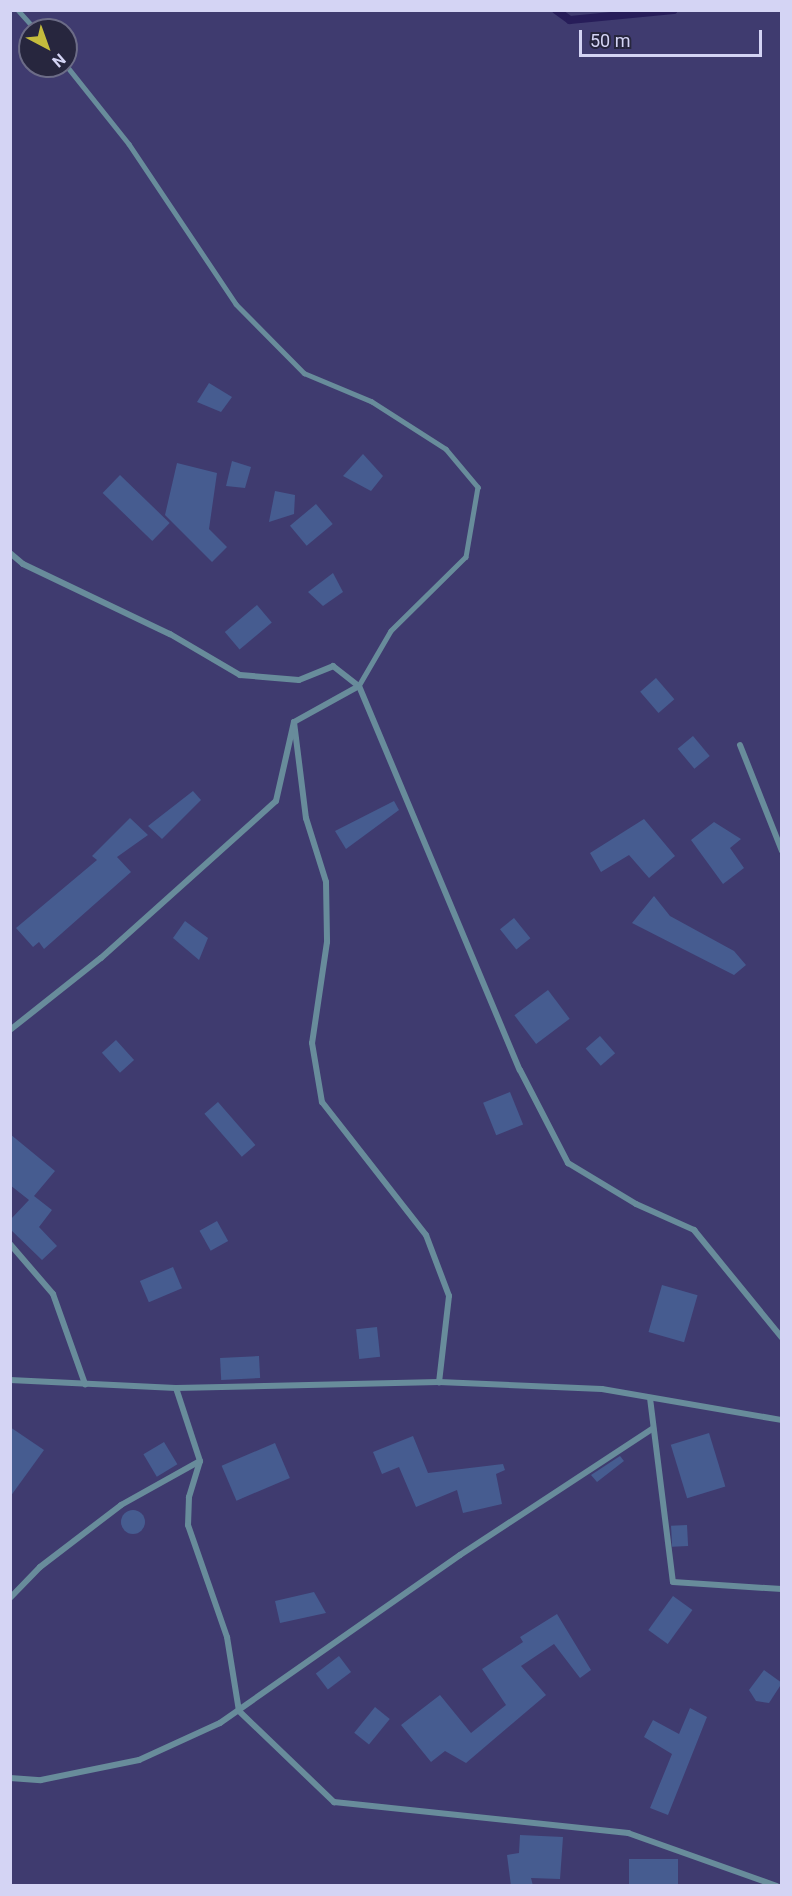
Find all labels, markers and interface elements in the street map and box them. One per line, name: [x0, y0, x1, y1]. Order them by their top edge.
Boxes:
north arrow: [18, 18, 78, 78]
scale bar: [582, 18, 765, 56]
text: 50 m: [590, 30, 630, 51]
text: N: [48, 50, 69, 71]

